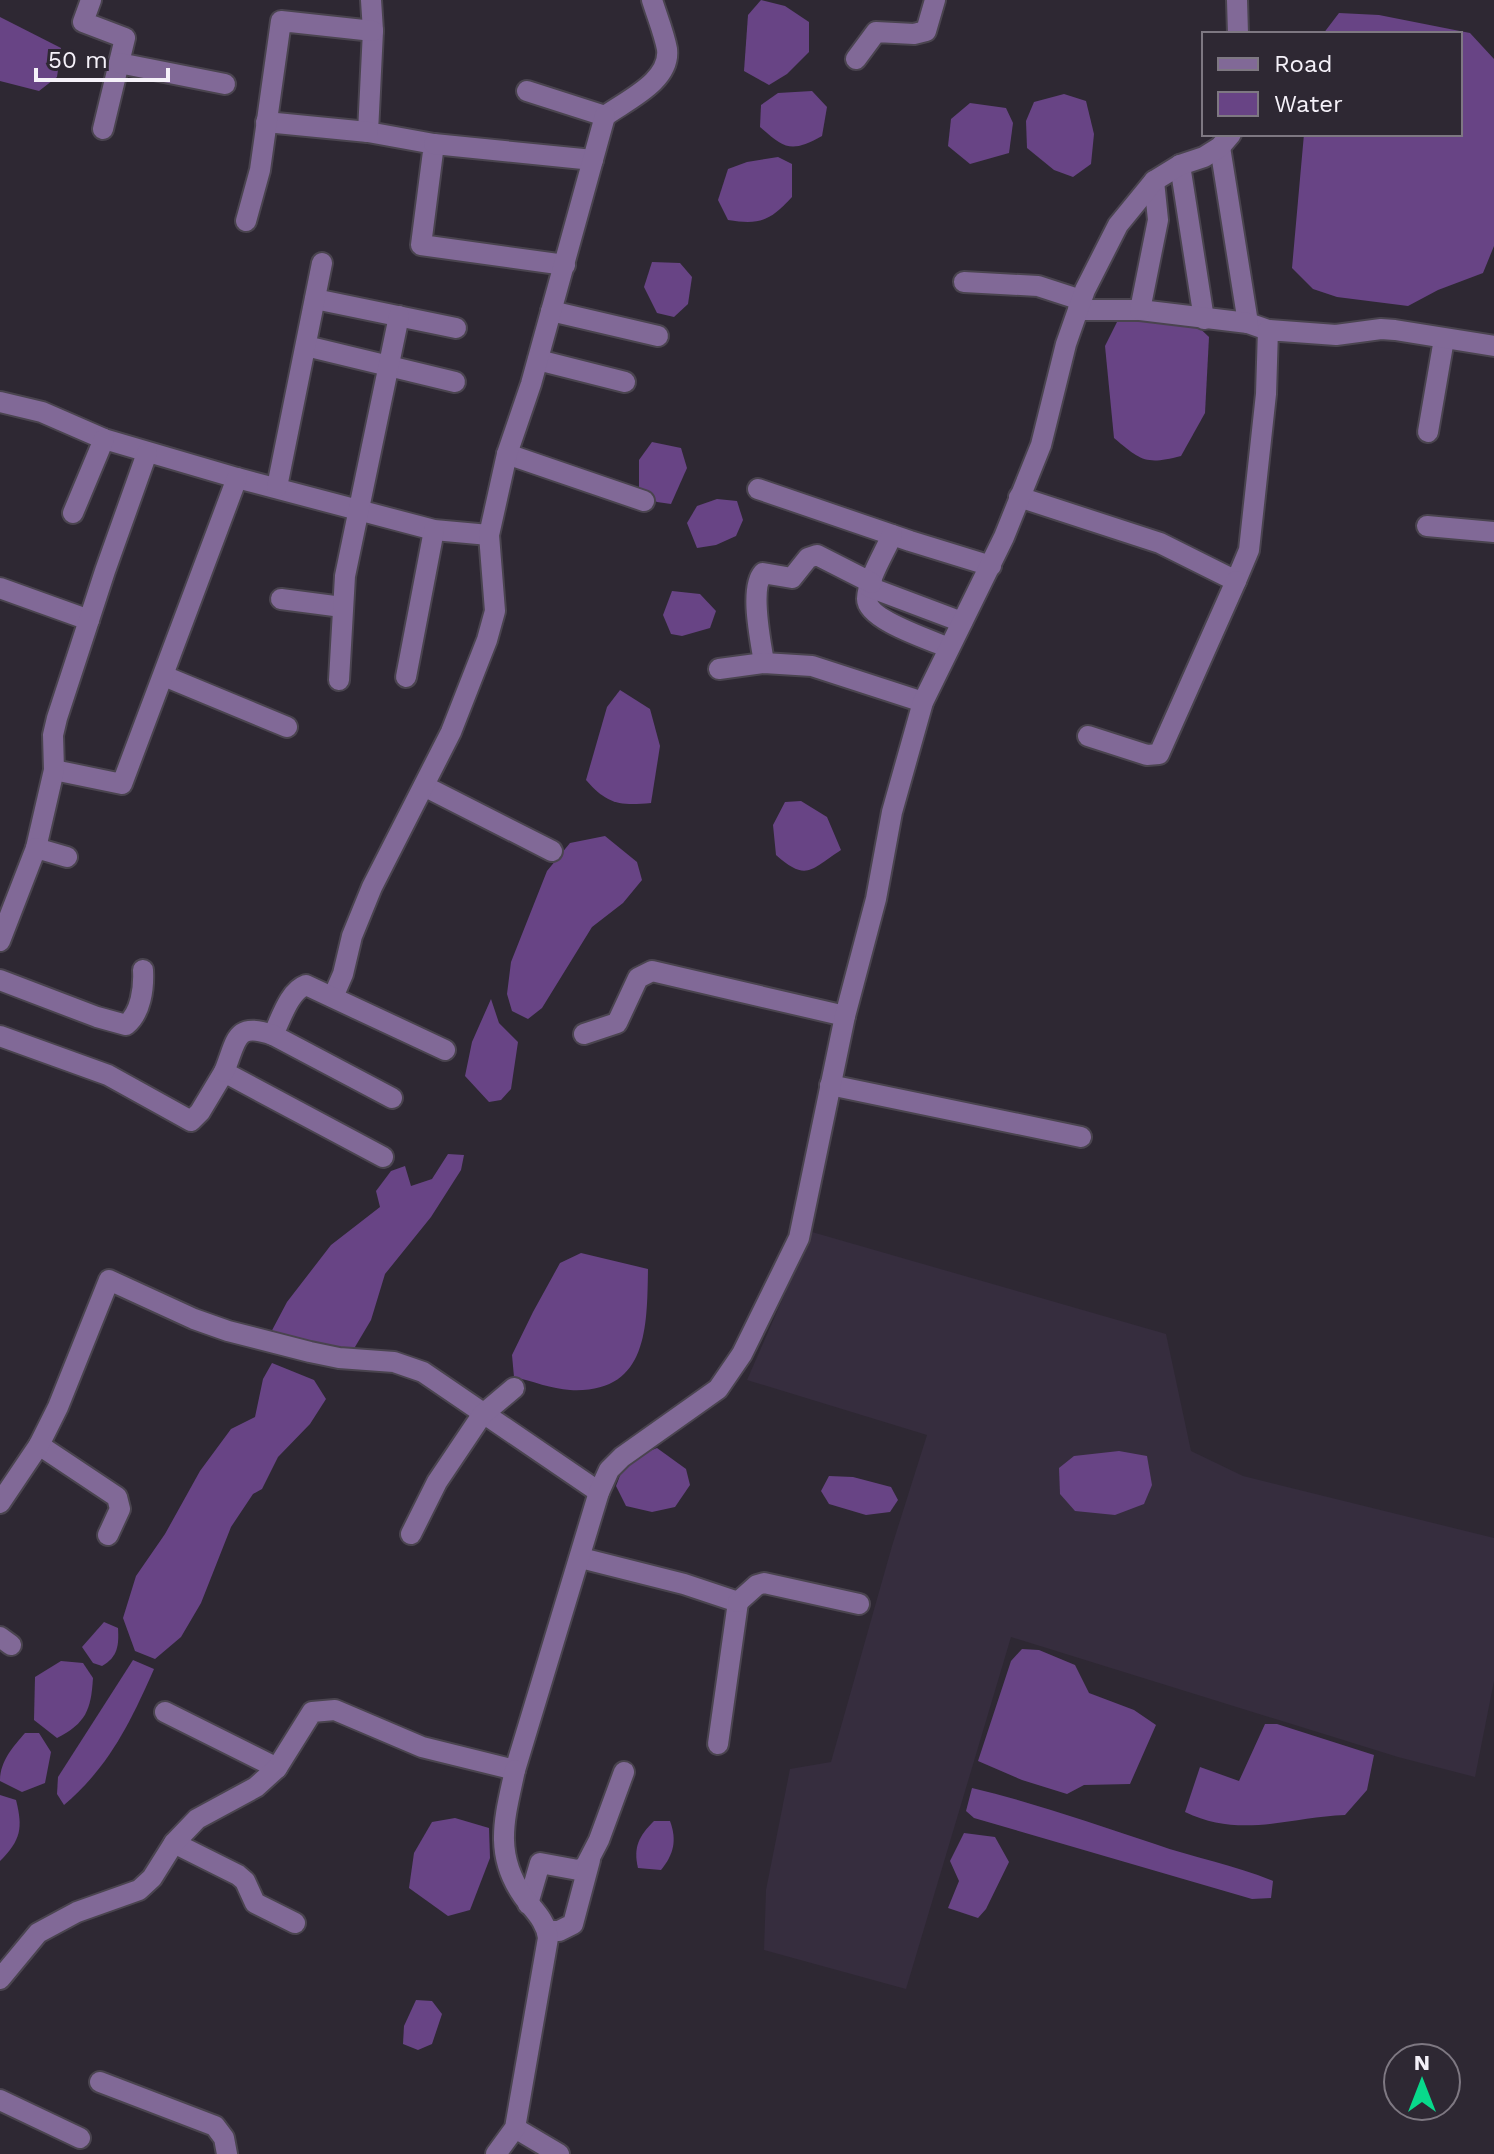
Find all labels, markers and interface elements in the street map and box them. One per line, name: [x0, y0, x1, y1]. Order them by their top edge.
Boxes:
scale bar: [36, 32, 168, 82]
legend: [1202, 32, 1462, 136]
text: 50 m: [48, 46, 108, 74]
text: Road: [1274, 50, 1333, 78]
text: Water: [1274, 90, 1343, 118]
north arrow: [1382, 2042, 1462, 2122]
text: N: [1414, 2050, 1430, 2075]

